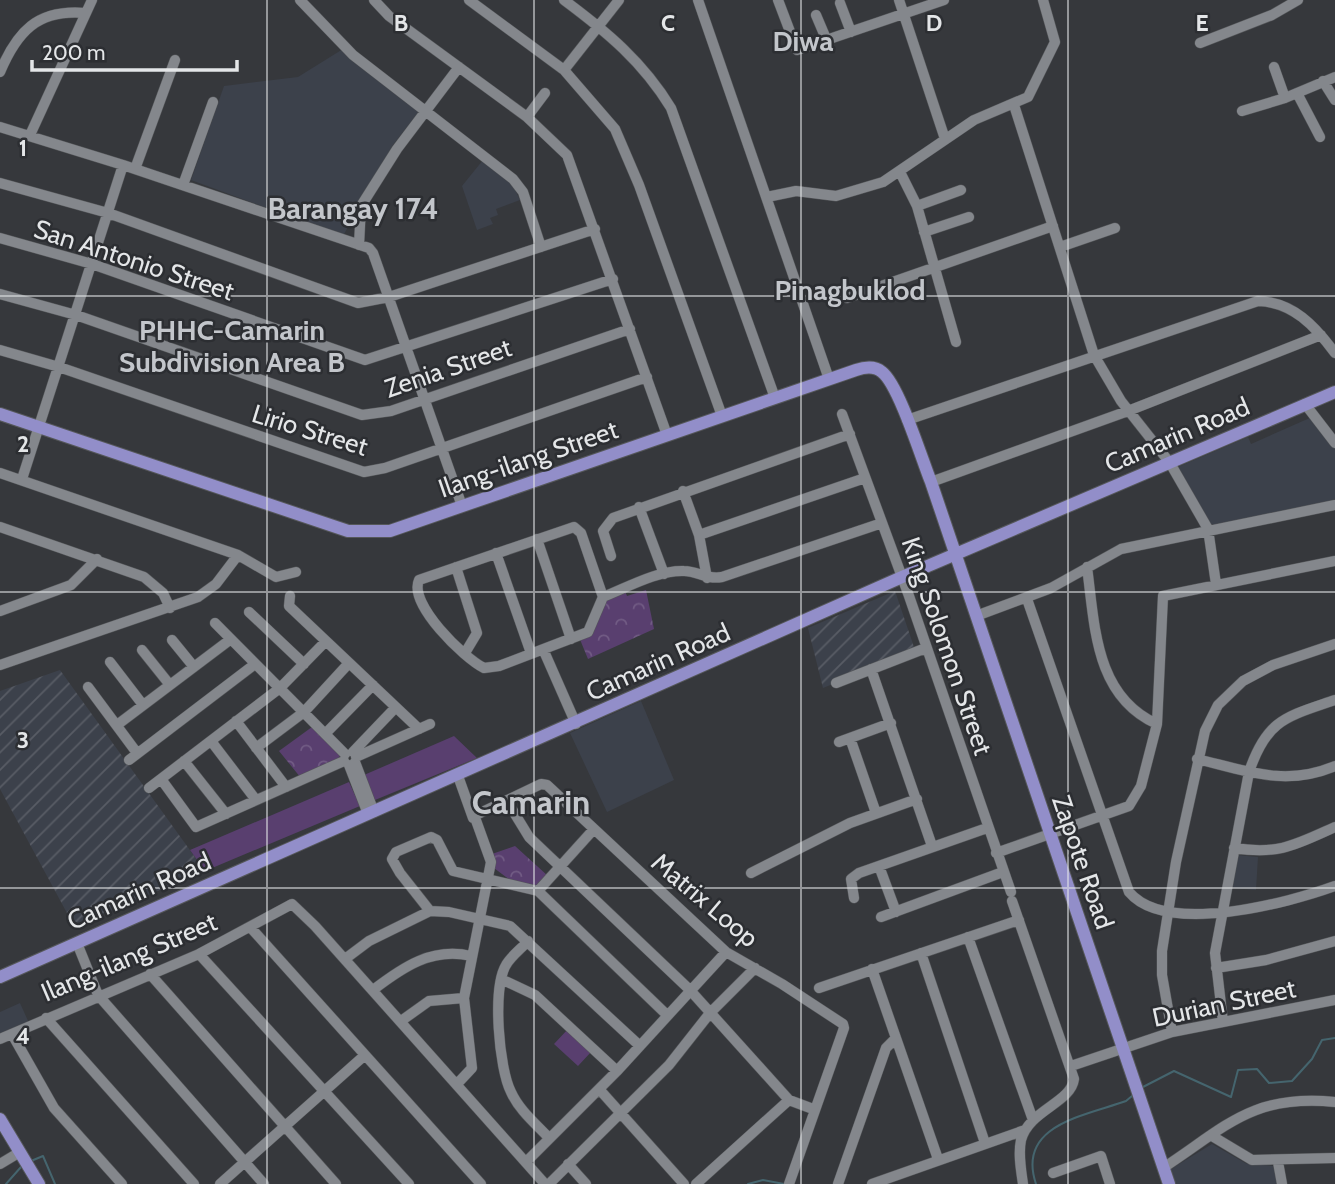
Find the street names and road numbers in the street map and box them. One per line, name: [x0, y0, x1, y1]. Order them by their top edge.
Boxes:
street label: San Antonio Street: [30, 213, 238, 307]
street label: Zenia Street: [380, 331, 516, 405]
street label: Camarin Road: [1100, 390, 1254, 480]
street label: Lirio Street: [248, 397, 372, 463]
street label: Ilang-ilang Street: [434, 413, 622, 505]
street label: King Solomon Street: [895, 533, 999, 759]
street label: Camarin Road: [581, 616, 735, 708]
street label: Zapote Road: [1045, 791, 1121, 933]
street label: Camarin Road: [62, 845, 216, 937]
street label: Matrix Loop: [645, 846, 765, 954]
street label: Ilang-ilang Street: [36, 905, 222, 1008]
street label: Durian Street: [1149, 972, 1299, 1034]

